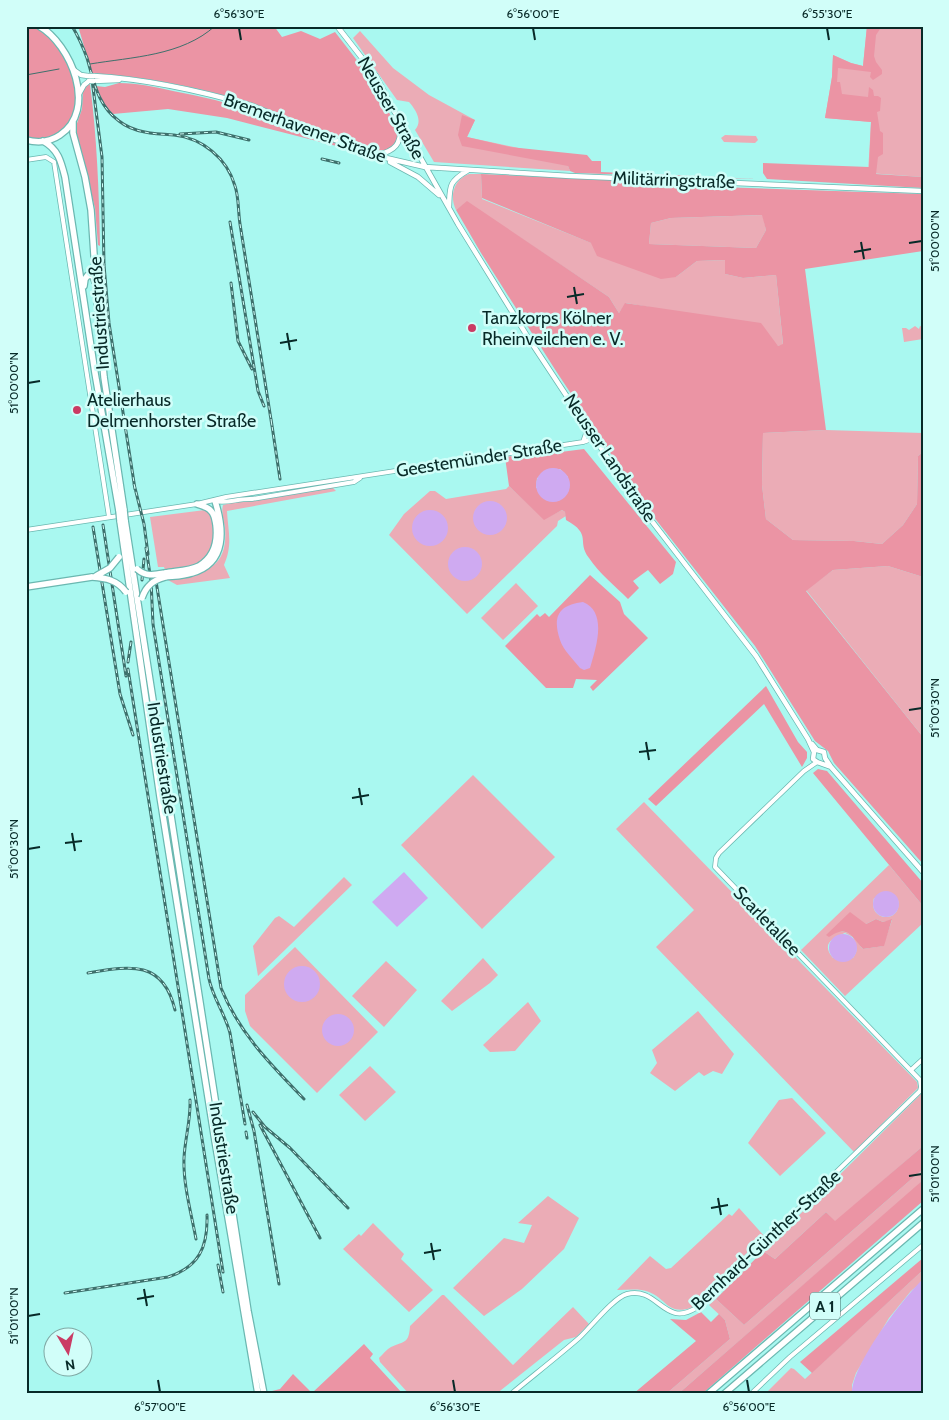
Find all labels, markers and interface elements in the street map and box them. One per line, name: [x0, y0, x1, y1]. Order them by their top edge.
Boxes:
text: 6°56'30"E: [214, 6, 265, 21]
text: 6°56'00"E: [507, 6, 560, 21]
text: 6°55'30"E: [802, 6, 853, 21]
street label: Neusser Straße: [353, 53, 429, 163]
street label: Bremerhavener Straße: [221, 88, 389, 168]
street label: Militärringstraße: [612, 167, 736, 193]
text: 51°00'00"N: [927, 210, 942, 272]
street label: Industriestraße: [84, 256, 114, 370]
place label: Tanzkorps Kölner Rheinveilchen e. V.: [482, 307, 623, 350]
marker: Tanzkorps Kölner Rheinveilchen e. V.: [466, 322, 478, 334]
text: 51°00'00"N: [6, 352, 21, 414]
place label: Atelierhaus Delmenhorster Straße: [87, 389, 256, 432]
street label: Neusser Landstraße: [559, 390, 661, 526]
marker: Atelierhaus Delmenhorster Straße: [71, 404, 83, 416]
street label: Geestemünder Straße: [395, 434, 563, 482]
text: 51°00'30"N: [927, 678, 942, 738]
street label: Industriestraße: [142, 700, 182, 816]
text: 51°00'30"N: [6, 819, 21, 879]
street label: Scarletallee: [729, 882, 805, 960]
street label: Industriestraße: [204, 1100, 244, 1216]
text: 51°01'00"N: [927, 1145, 942, 1203]
street label: Bernhard-Günther-Straße: [687, 1165, 845, 1315]
text: 51°01'00"N: [6, 1287, 21, 1345]
road number: A 1: [810, 1292, 840, 1320]
north arrow: [42, 1328, 92, 1378]
text: N: [64, 1355, 76, 1375]
text: 6°57'00"E: [134, 1399, 186, 1414]
text: 6°56'30"E: [430, 1399, 481, 1414]
text: 6°56'00"E: [723, 1399, 776, 1414]

